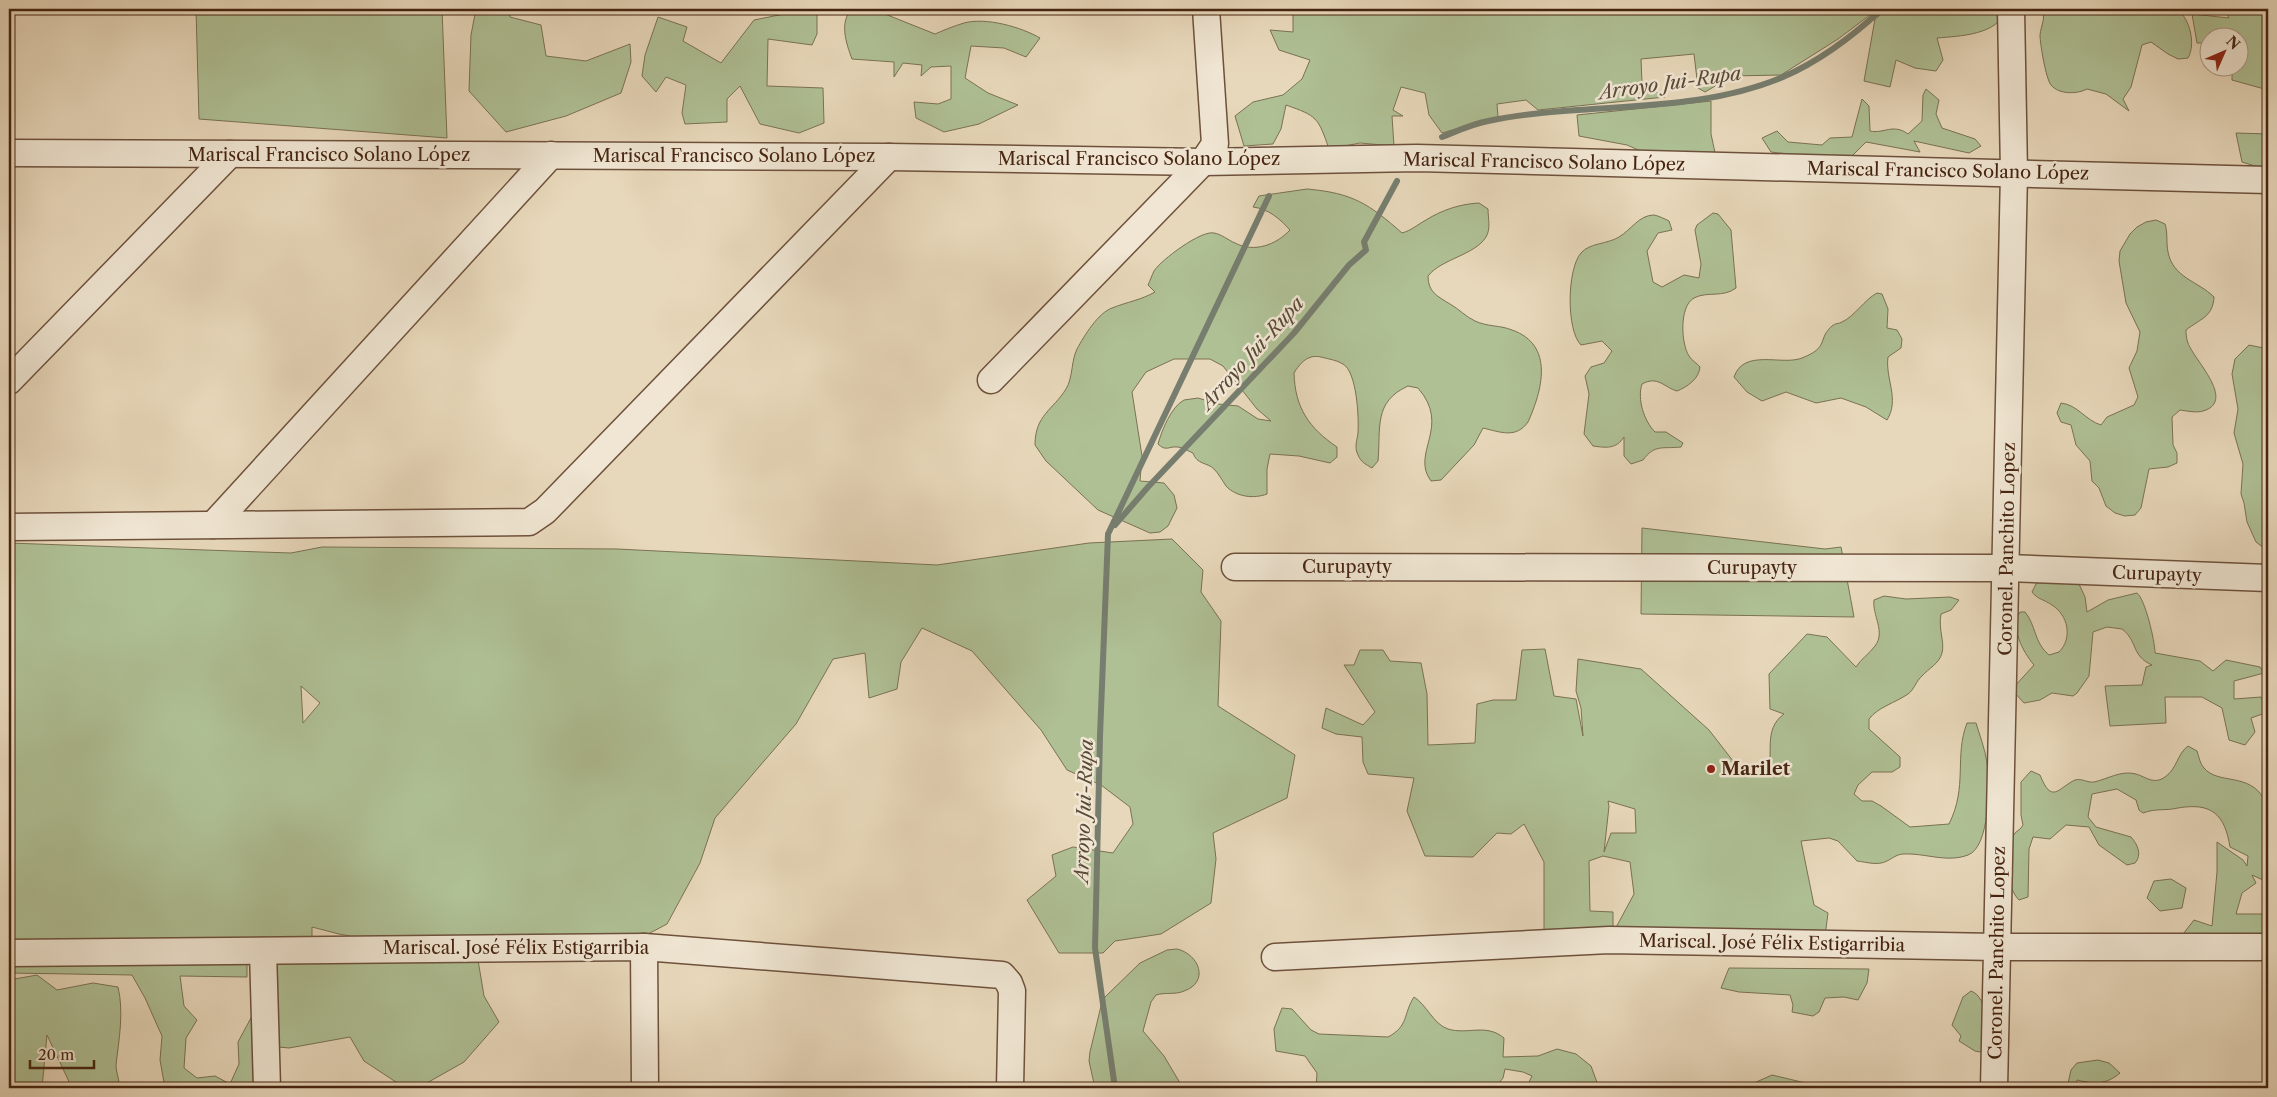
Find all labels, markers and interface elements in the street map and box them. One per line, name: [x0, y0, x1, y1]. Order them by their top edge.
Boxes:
north arrow: [2200, 28, 2250, 78]
text: N: [2223, 32, 2244, 53]
water label: Arroyo Jui-Rupa: [1594, 62, 1743, 105]
street label: Mariscal Francisco Solano López: [188, 144, 470, 166]
street label: Mariscal Francisco Solano López: [593, 145, 875, 167]
street label: Mariscal Francisco Solano López: [998, 148, 1280, 170]
street label: Mariscal Francisco Solano López: [1403, 149, 1685, 175]
street label: Mariscal Francisco Solano López: [1807, 158, 2089, 184]
water label: Arroyo Jui-Rupa: [1193, 291, 1309, 416]
street label: Coronel. Panchito Lopez: [1994, 442, 2020, 656]
street label: Curupayty: [1302, 556, 1393, 578]
street label: Curupayty: [1707, 557, 1798, 579]
street label: Curupayty: [2112, 561, 2203, 587]
water label: Arroyo Jui-Rupa: [1070, 738, 1098, 886]
place label: Marilet: [1721, 758, 1791, 780]
marker: Marilet: [1705, 763, 1717, 775]
street label: Coronel. Panchito Lopez: [1984, 846, 2010, 1060]
street label: Mariscal. José Félix Estigarribia: [1639, 930, 1906, 956]
street label: Mariscal. José Félix Estigarribia: [383, 937, 650, 959]
scale bar: [30, 1037, 94, 1069]
text: 20 m: [38, 1045, 74, 1064]

